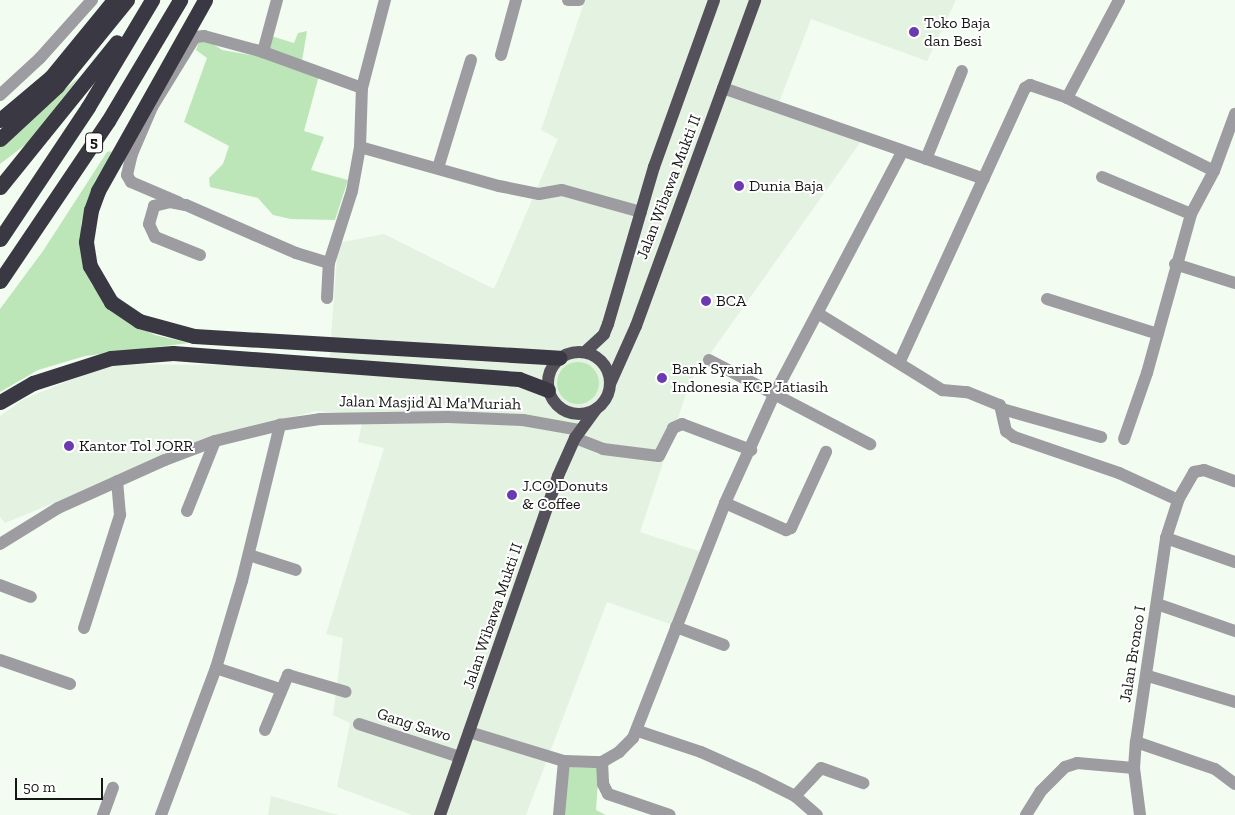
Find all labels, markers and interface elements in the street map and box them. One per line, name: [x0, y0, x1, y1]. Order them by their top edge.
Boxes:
place label: Toko Baja dan Besi: [924, 13, 990, 51]
marker: Toko Baja dan Besi: [908, 26, 920, 38]
street label: Jalan Wibawa Mukti II: [633, 112, 705, 262]
road number: 5: [84, 130, 104, 156]
place label: Dunia Baja: [749, 176, 823, 196]
marker: Dunia Baja: [733, 180, 745, 192]
place label: BCA: [716, 291, 746, 311]
marker: BCA: [700, 295, 712, 307]
place label: Bank Syariah Indonesia KCP Jatiasih: [672, 359, 829, 397]
marker: Bank Syariah Indonesia KCP Jatiasih: [656, 372, 668, 384]
street label: Jalan Masjid Al Ma'Muriah: [339, 392, 521, 414]
place label: Kantor Tol JORR: [79, 436, 194, 456]
marker: Kantor Tol JORR: [63, 440, 75, 452]
place label: J.CO Donuts & Coffee: [522, 476, 608, 514]
marker: J.CO Donuts & Coffee: [506, 489, 518, 501]
street label: Jalan Wibawa Mukti II: [459, 540, 527, 692]
street label: Jalan Bronco I: [1116, 604, 1150, 704]
street label: Gang Sawo: [375, 704, 453, 746]
scale bar: [18, 768, 105, 800]
text: 50 m: [23, 778, 56, 796]

